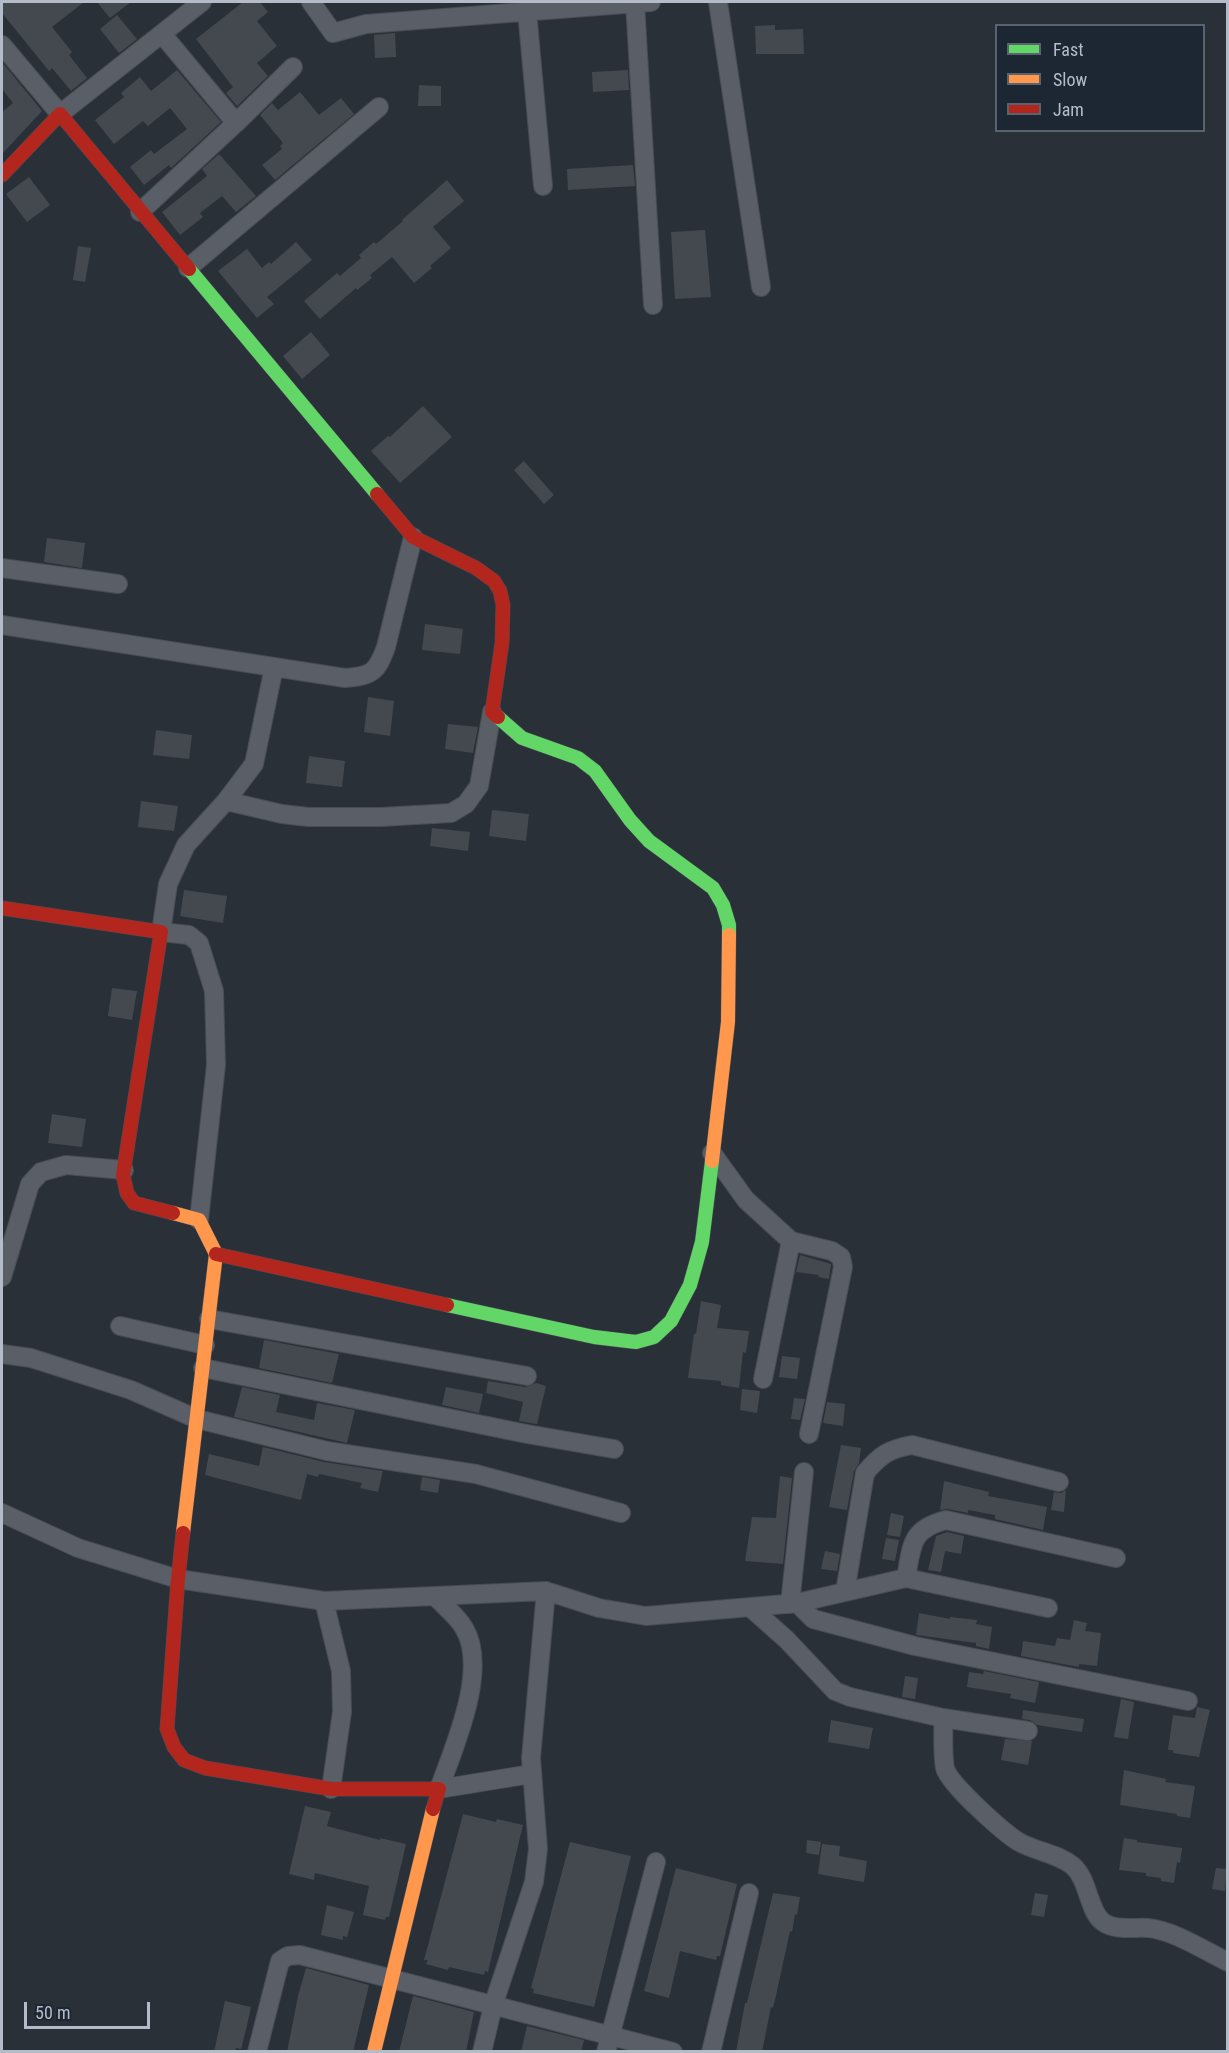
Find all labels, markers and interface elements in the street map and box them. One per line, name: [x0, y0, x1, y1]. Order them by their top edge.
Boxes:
legend: [995, 24, 1205, 132]
text: Fast: [1053, 39, 1084, 60]
text: Slow: [1053, 69, 1087, 90]
text: Jam: [1053, 99, 1084, 120]
scale bar: [27, 1990, 153, 2028]
text: 50 m: [35, 2002, 70, 2023]

